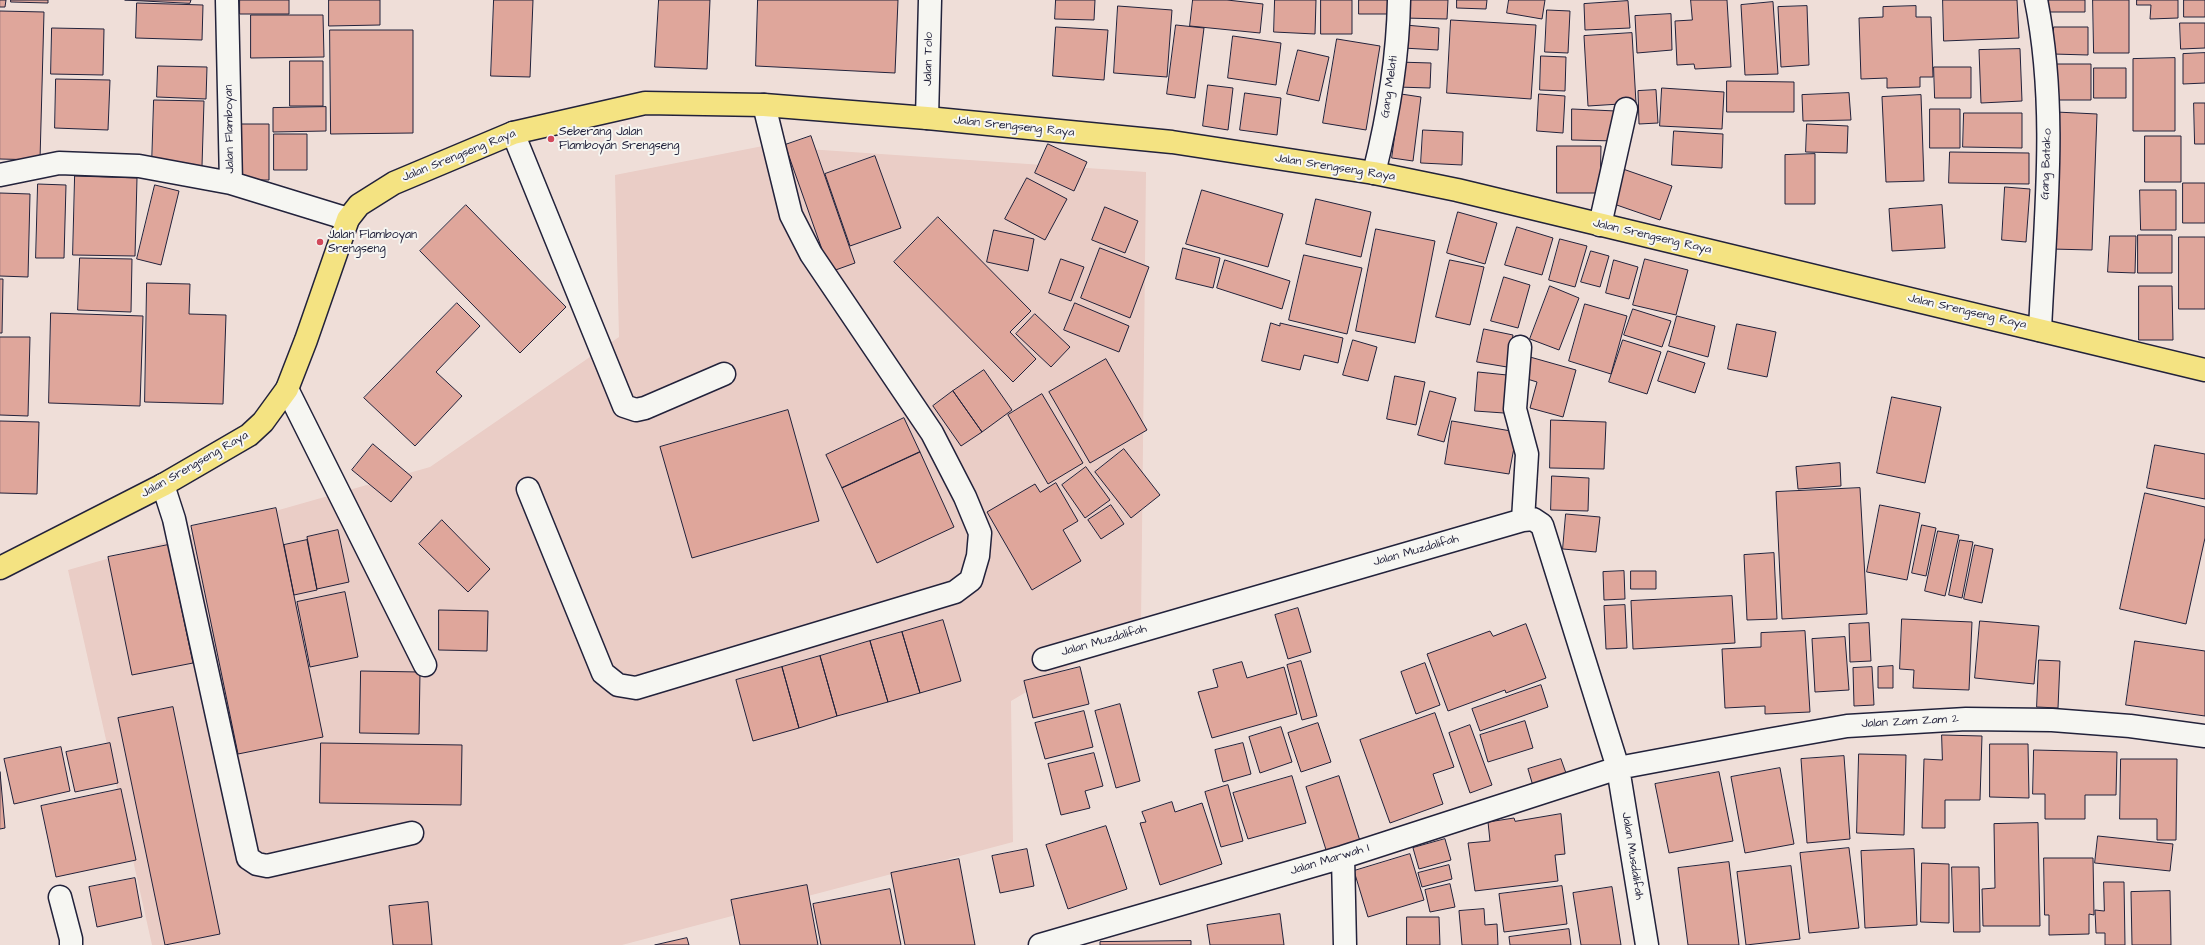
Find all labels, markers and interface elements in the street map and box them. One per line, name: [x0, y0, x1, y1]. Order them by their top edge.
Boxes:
street label: Jalan Tolo: [921, 32, 937, 86]
street label: Gang Melati: [1379, 55, 1401, 119]
street label: Jalan Flamboyan: [222, 84, 238, 174]
street label: Jalan Srengseng Raya: [953, 114, 1075, 140]
place label: Seberang Jalan Flamboyan Srengseng: [559, 125, 679, 153]
street label: Jalan Srengseng Raya: [400, 127, 518, 185]
street label: Gang Batako: [2039, 128, 2055, 200]
marker: Seberang Jalan Flamboyan Srengseng: [546, 134, 556, 144]
street label: Jalan Srengseng Raya: [1274, 151, 1396, 185]
street label: Jalan Srengseng Raya: [1591, 216, 1713, 258]
place label: Jalan Flamboyan Srengseng: [328, 228, 417, 256]
marker: Jalan Flamboyan Srengseng: [315, 237, 325, 247]
street label: Jalan Srengseng Raya: [1906, 291, 2028, 333]
street label: Jalan Srengseng Raya: [139, 428, 251, 502]
street label: Jalan Muzdalifah: [1372, 532, 1460, 570]
street label: Jalan Muzdalifah: [1060, 622, 1148, 660]
street label: Jalan Zam Zam 2: [1861, 712, 1959, 732]
street label: Jalan Musdalifah: [1618, 811, 1646, 901]
street label: Jalan Marwah I: [1289, 841, 1371, 879]

